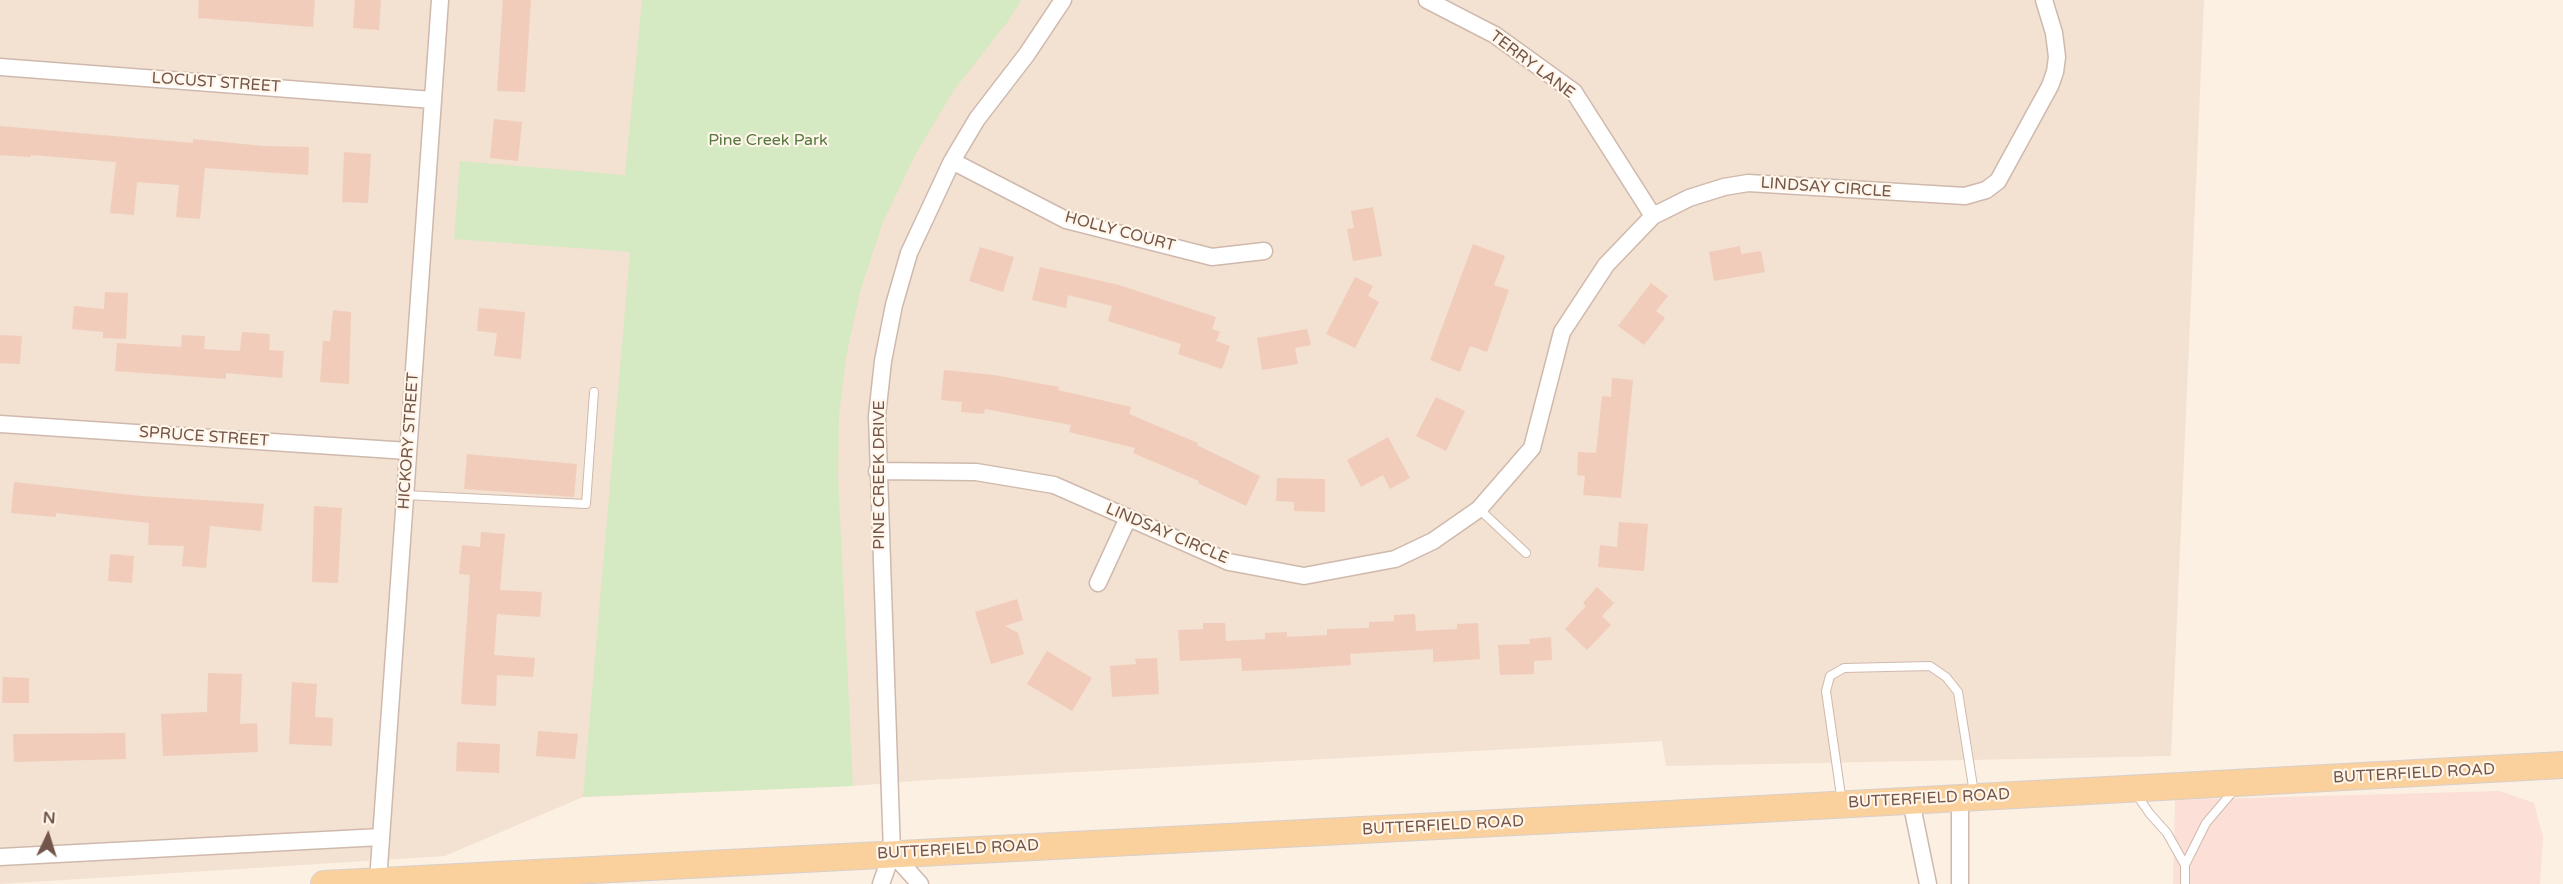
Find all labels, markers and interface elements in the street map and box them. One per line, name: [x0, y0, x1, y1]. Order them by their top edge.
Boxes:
street label: TERRY LANE: [1486, 27, 1578, 103]
street label: LOCUST STREET: [151, 69, 281, 97]
park label: Pine Creek Park: [708, 131, 828, 151]
street label: LINDSAY CIRCLE: [1760, 174, 1892, 202]
street label: HOLLY COURT: [1063, 208, 1177, 256]
street label: HICKORY STREET: [395, 372, 423, 510]
street label: PINE CREEK DRIVE: [870, 400, 890, 550]
street label: SPRUCE STREET: [138, 423, 270, 451]
street label: LINDSAY CIRCLE: [1103, 499, 1231, 569]
street label: BUTTERFIELD ROAD: [2332, 760, 2496, 788]
street label: BUTTERFIELD ROAD: [1847, 785, 2011, 813]
north arrow: [18, 806, 78, 866]
text: N: [42, 808, 56, 828]
street label: BUTTERFIELD ROAD: [1361, 812, 1525, 840]
street label: BUTTERFIELD ROAD: [876, 836, 1040, 864]

